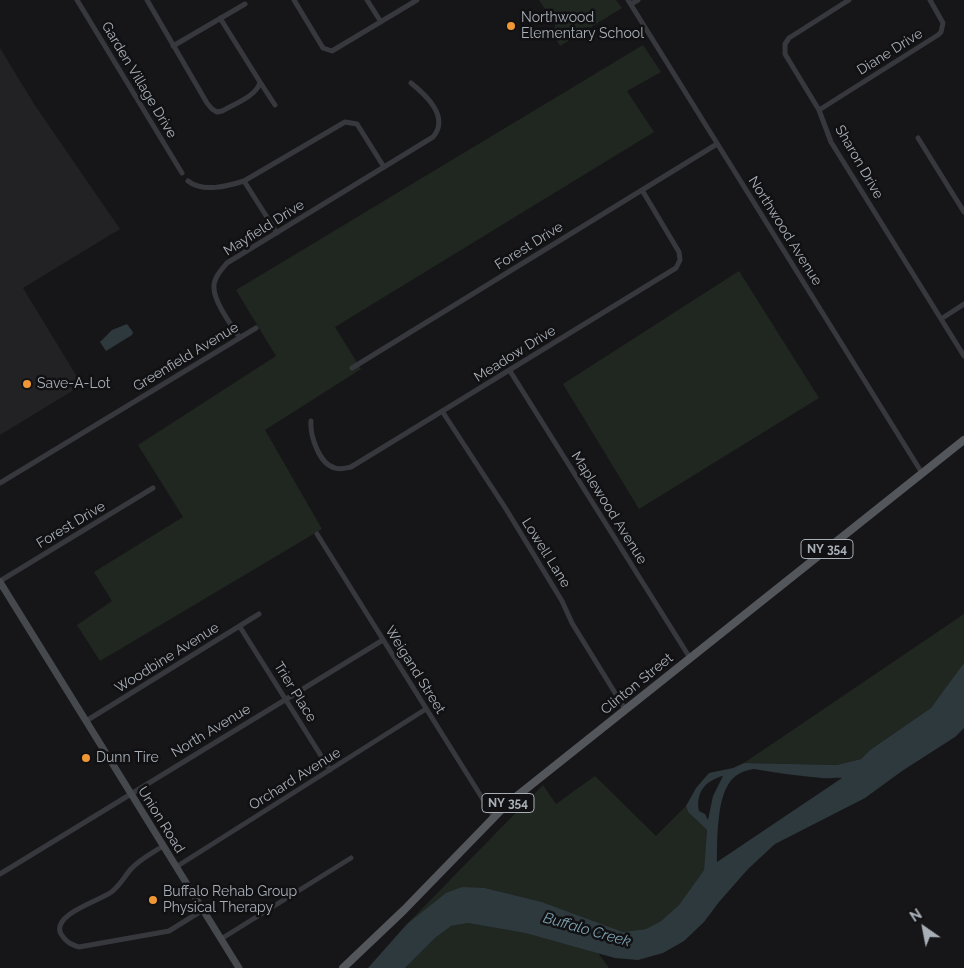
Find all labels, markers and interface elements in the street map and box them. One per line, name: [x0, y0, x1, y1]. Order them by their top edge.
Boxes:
place label: Northwood Elementary School: [521, 10, 644, 42]
street label: Garden Village Drive: [98, 19, 180, 141]
marker: Northwood Elementary School: [505, 20, 517, 32]
street label: Diane Drive: [854, 25, 926, 79]
street label: Sharon Drive: [831, 122, 887, 202]
street label: Northwood Avenue: [745, 173, 825, 289]
street label: Mayfield Drive: [221, 197, 307, 259]
street label: Forest Drive: [492, 218, 566, 274]
street label: Greenfield Avenue: [130, 319, 242, 395]
street label: Meadow Drive: [471, 322, 559, 386]
place label: Save-A-Lot: [37, 376, 110, 392]
marker: Save-A-Lot: [21, 378, 33, 390]
street label: Maplewood Avenue: [568, 449, 650, 567]
street label: Forest Drive: [33, 498, 109, 552]
street label: Lowell Lane: [518, 515, 574, 591]
road number: NY 354: [801, 540, 853, 558]
street label: Woodbine Avenue: [112, 619, 222, 697]
street label: Weigand Street: [381, 623, 449, 717]
street label: Clinton Street: [598, 650, 676, 718]
street label: Trier Place: [270, 659, 320, 725]
street label: North Avenue: [168, 701, 254, 761]
street label: Orchard Avenue: [246, 744, 344, 814]
place label: Dunn Tire: [96, 750, 159, 766]
marker: Dunn Tire: [80, 752, 92, 764]
street label: Union Road: [134, 784, 188, 856]
road number: NY 354: [482, 794, 534, 812]
place label: Buffalo Rehab Group Physical Therapy: [163, 884, 297, 916]
marker: Buffalo Rehab Group Physical Therapy: [147, 894, 159, 906]
north arrow: [899, 903, 949, 953]
text: N: [907, 906, 925, 925]
water label: Buffalo Creek: [541, 909, 633, 951]

